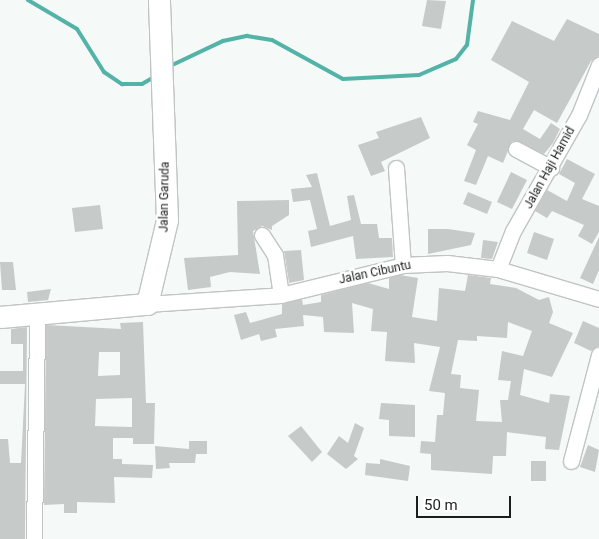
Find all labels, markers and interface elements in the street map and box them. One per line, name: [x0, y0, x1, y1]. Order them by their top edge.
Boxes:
street label: Jalan Haji Hamid: [522, 125, 578, 211]
street label: Jalan Garuda: [157, 161, 173, 233]
street label: Jalan Cibuntu: [338, 258, 412, 288]
scale bar: [419, 486, 514, 518]
text: 50 m: [424, 496, 458, 514]

